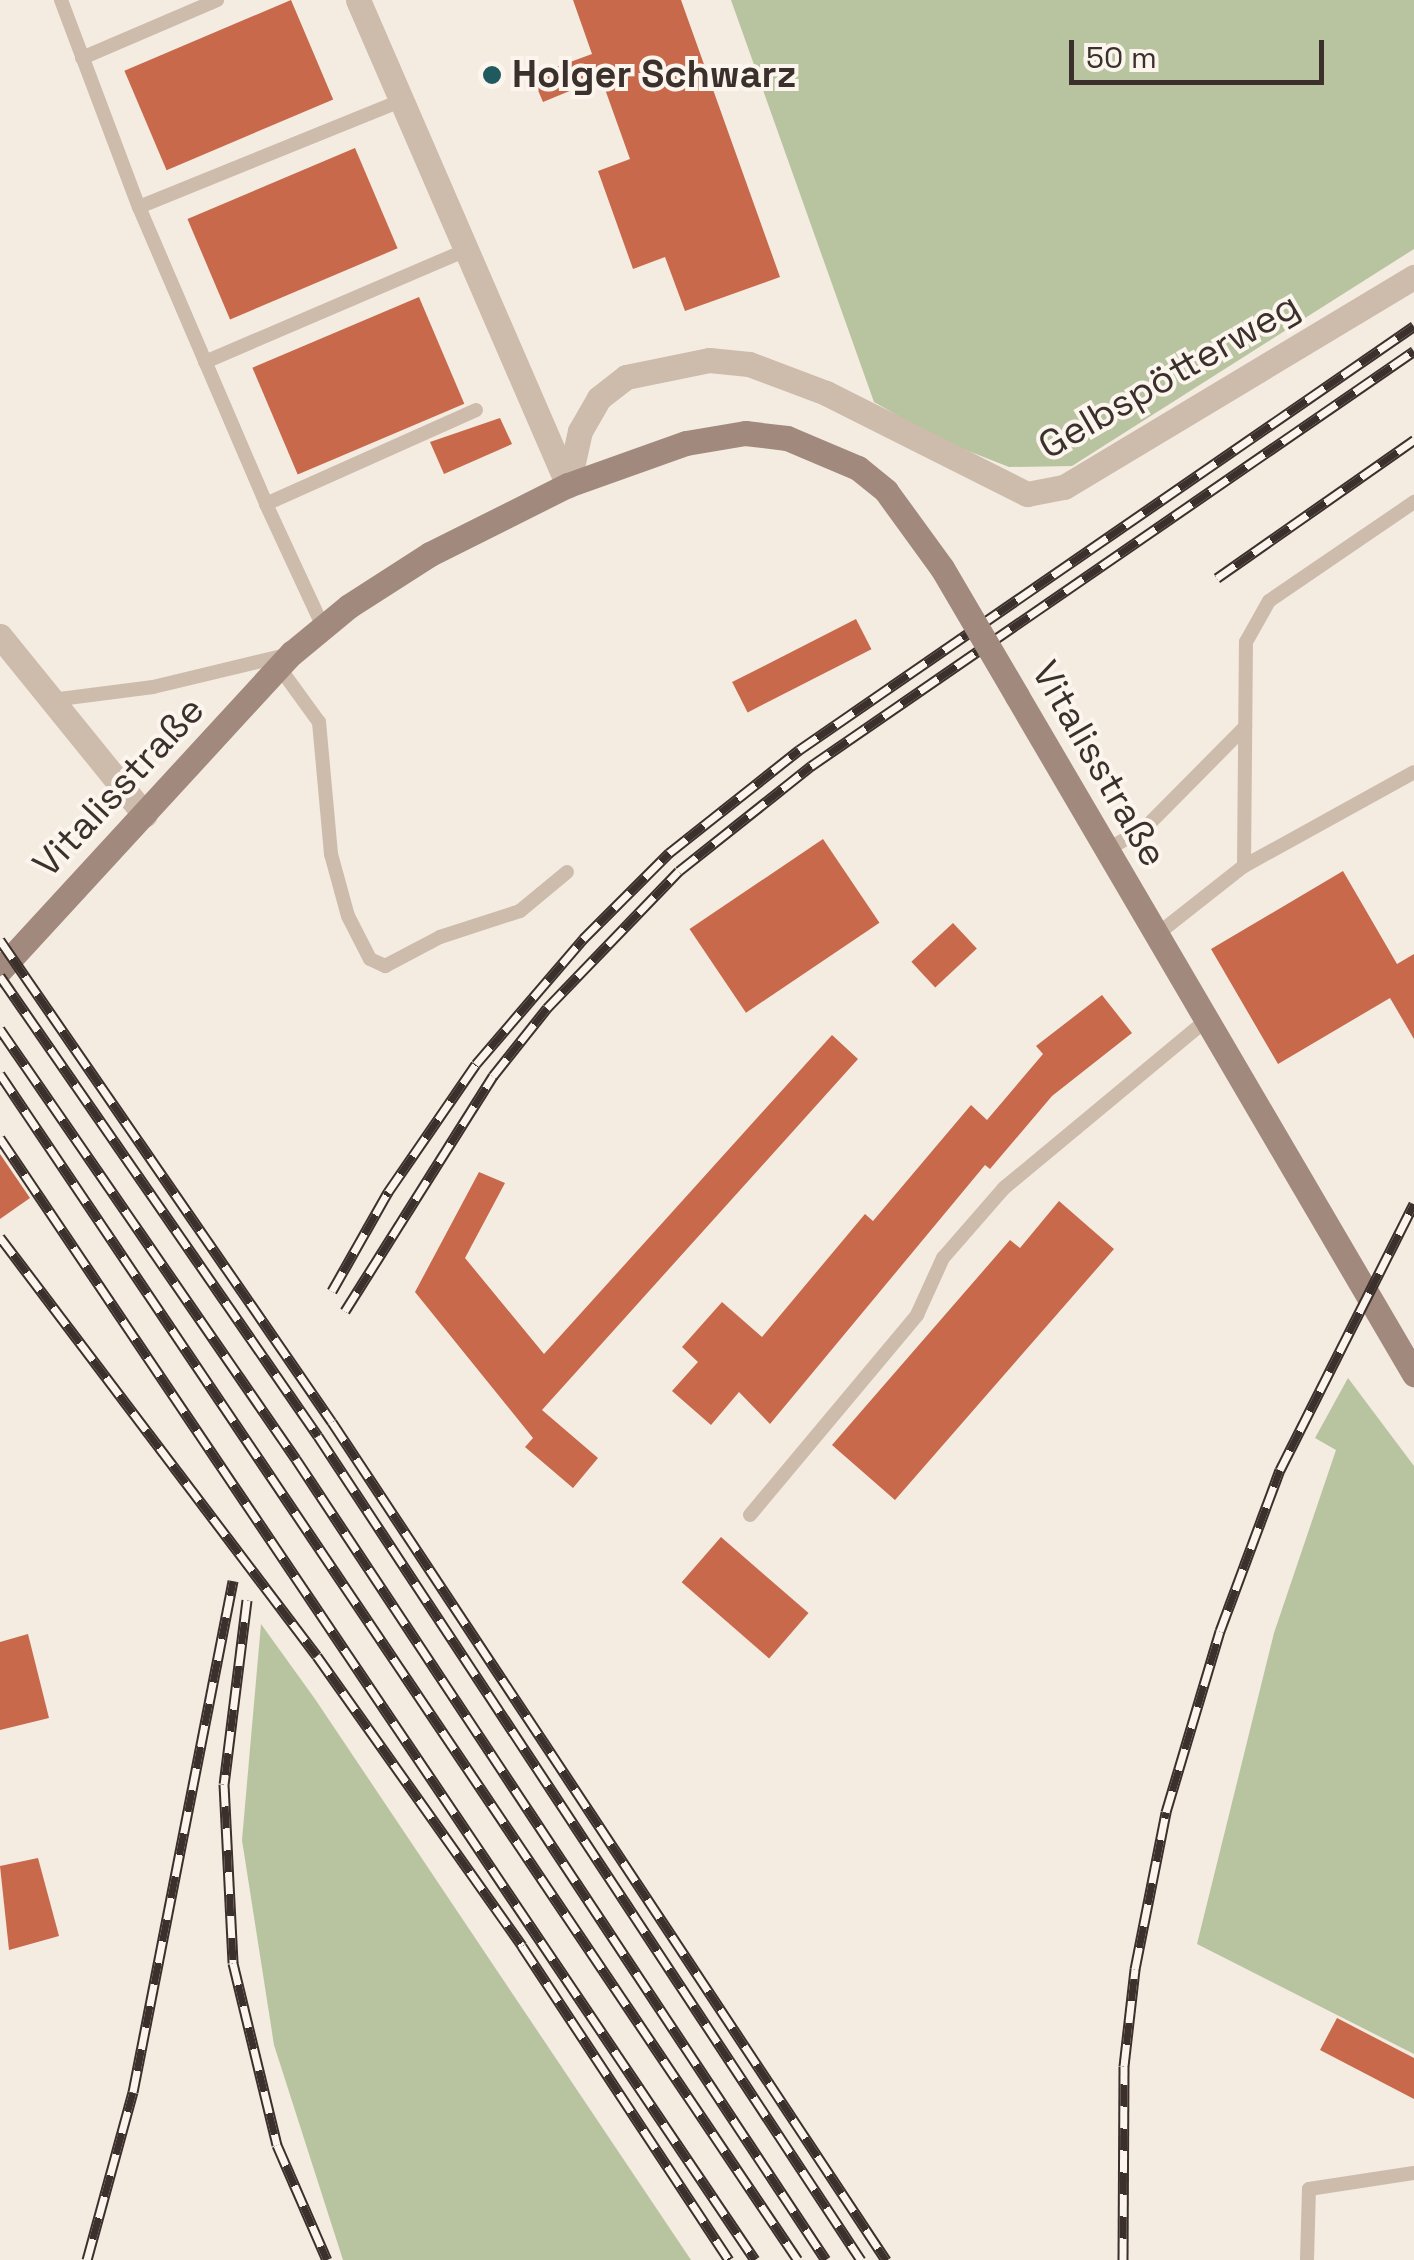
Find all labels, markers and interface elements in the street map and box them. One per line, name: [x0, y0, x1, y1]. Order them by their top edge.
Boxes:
scale bar: [1074, 20, 1329, 82]
text: 50 m: [1086, 38, 1157, 77]
place label: Holger Schwarz: [512, 52, 796, 98]
marker: Holger Schwarz: [481, 64, 503, 86]
street label: Gelbspötterweg: [1031, 283, 1307, 469]
street label: Vitalisstraße: [1022, 653, 1176, 875]
street label: Vitalisstraße: [24, 687, 214, 887]

